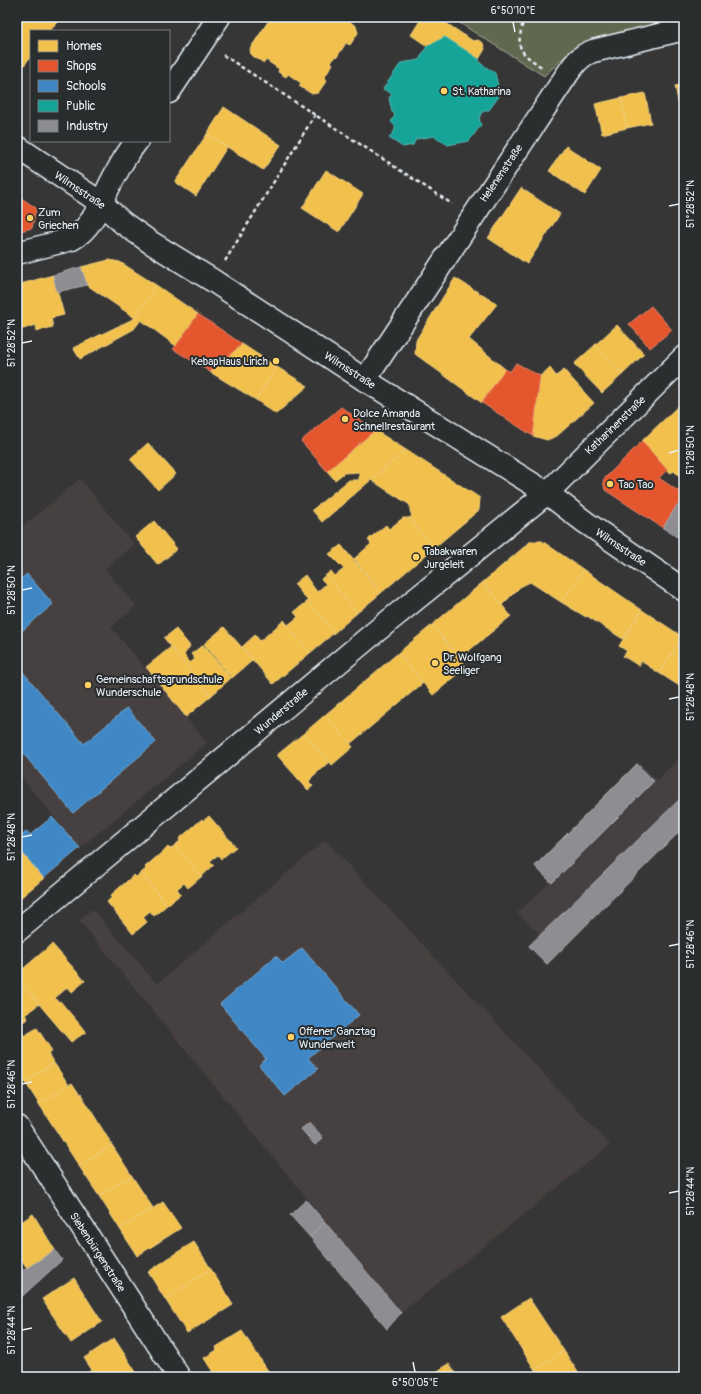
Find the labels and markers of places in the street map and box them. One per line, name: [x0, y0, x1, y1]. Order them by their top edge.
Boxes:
place label: St. Katharina: [452, 85, 511, 98]
marker: St. Katharina: [439, 86, 449, 96]
place label: Zum Griechen: [38, 206, 79, 232]
marker: Zum Griechen: [25, 213, 35, 223]
place label: KebapHaus Lirich: [191, 355, 268, 368]
marker: KebapHaus Lirich: [271, 356, 281, 366]
place label: Dolce Amanda Schnellrestaurant: [353, 407, 436, 433]
marker: Dolce Amanda Schnellrestaurant: [340, 414, 350, 424]
place label: Tao Tao: [618, 478, 653, 491]
marker: Tao Tao: [605, 479, 615, 489]
place label: Tabakwaren Jurgeleit: [424, 545, 477, 571]
marker: Tabakwaren Jurgeleit: [411, 552, 421, 562]
place label: Dr. Wolfgang Seeliger: [443, 651, 502, 677]
marker: Dr. Wolfgang Seeliger: [430, 658, 440, 668]
place label: Gemeinschaftsgrundschule Wunderschule: [96, 673, 223, 699]
marker: Gemeinschaftsgrundschule Wunderschule: [83, 680, 93, 690]
place label: Offener Ganztag Wunderwelt: [299, 1025, 376, 1051]
marker: Offener Ganztag Wunderwelt: [286, 1032, 296, 1042]

